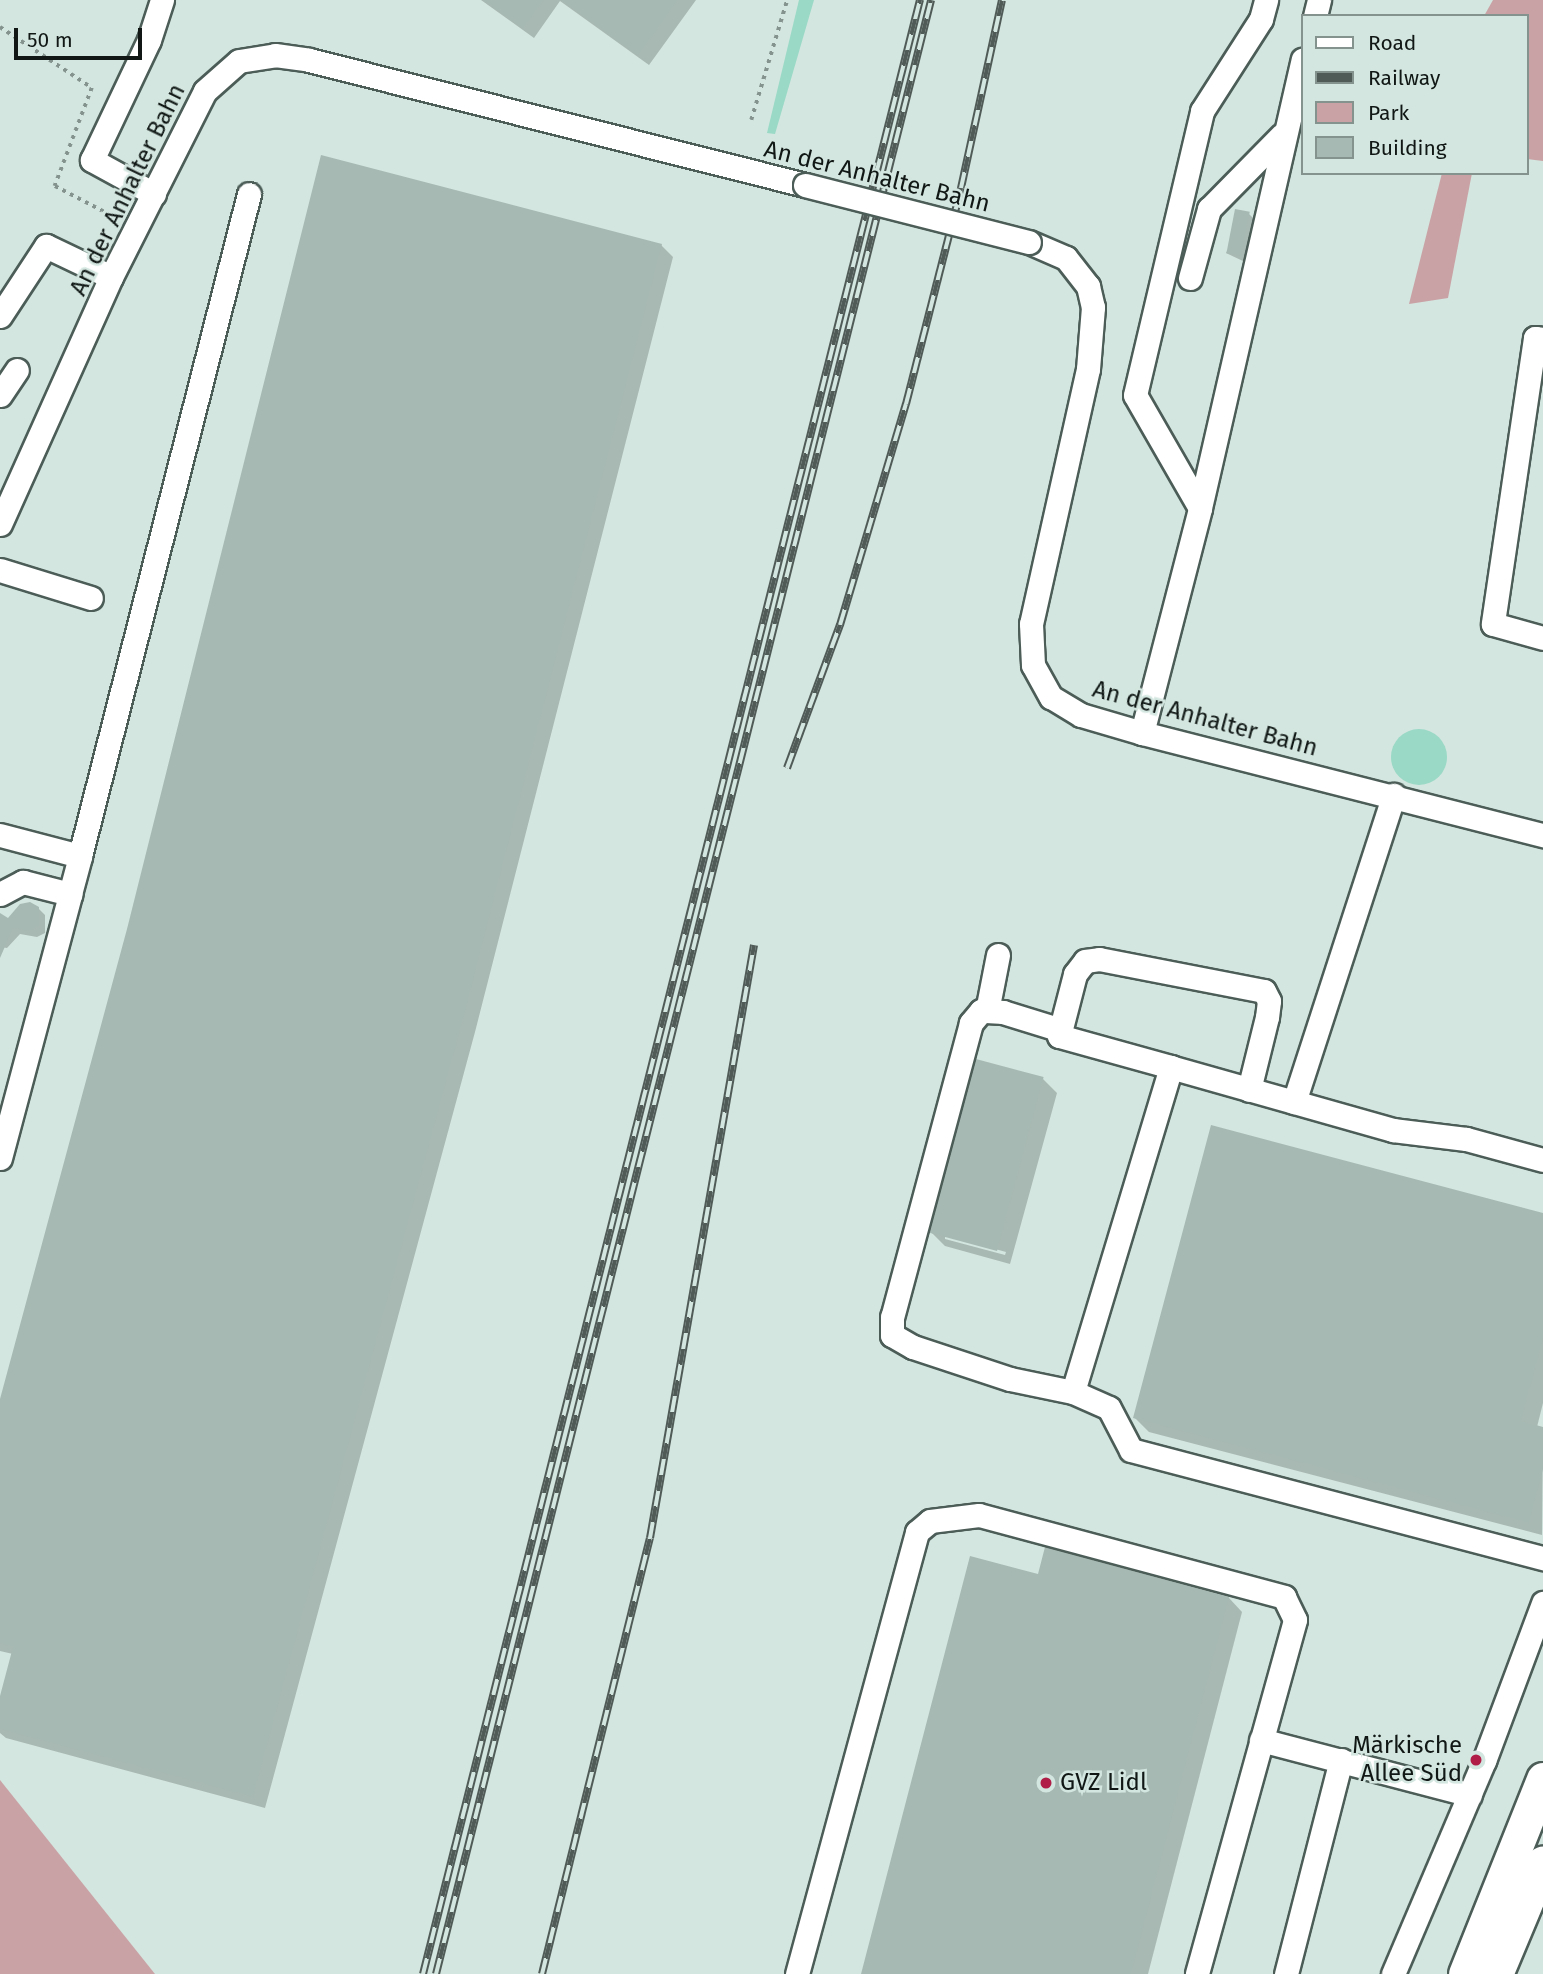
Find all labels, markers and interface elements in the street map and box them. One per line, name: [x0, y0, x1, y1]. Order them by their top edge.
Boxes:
scale bar: [18, 14, 145, 58]
legend: [1302, 14, 1529, 175]
text: 50 m: [27, 27, 73, 53]
text: Road: [1368, 30, 1416, 56]
text: Railway: [1368, 65, 1440, 91]
street label: An der Anhalter Bahn: [64, 80, 192, 300]
text: Park: [1368, 100, 1409, 126]
street label: An der Anhalter Bahn: [761, 135, 993, 219]
text: Building: [1368, 135, 1447, 161]
street label: An der Anhalter Bahn: [1089, 675, 1321, 763]
place label: Märkische Allee Süd: [1352, 1732, 1462, 1788]
marker: Märkische Allee Süd: [1468, 1752, 1484, 1768]
place label: GVZ Lidl: [1060, 1769, 1147, 1797]
marker: GVZ Lidl: [1038, 1775, 1054, 1791]

